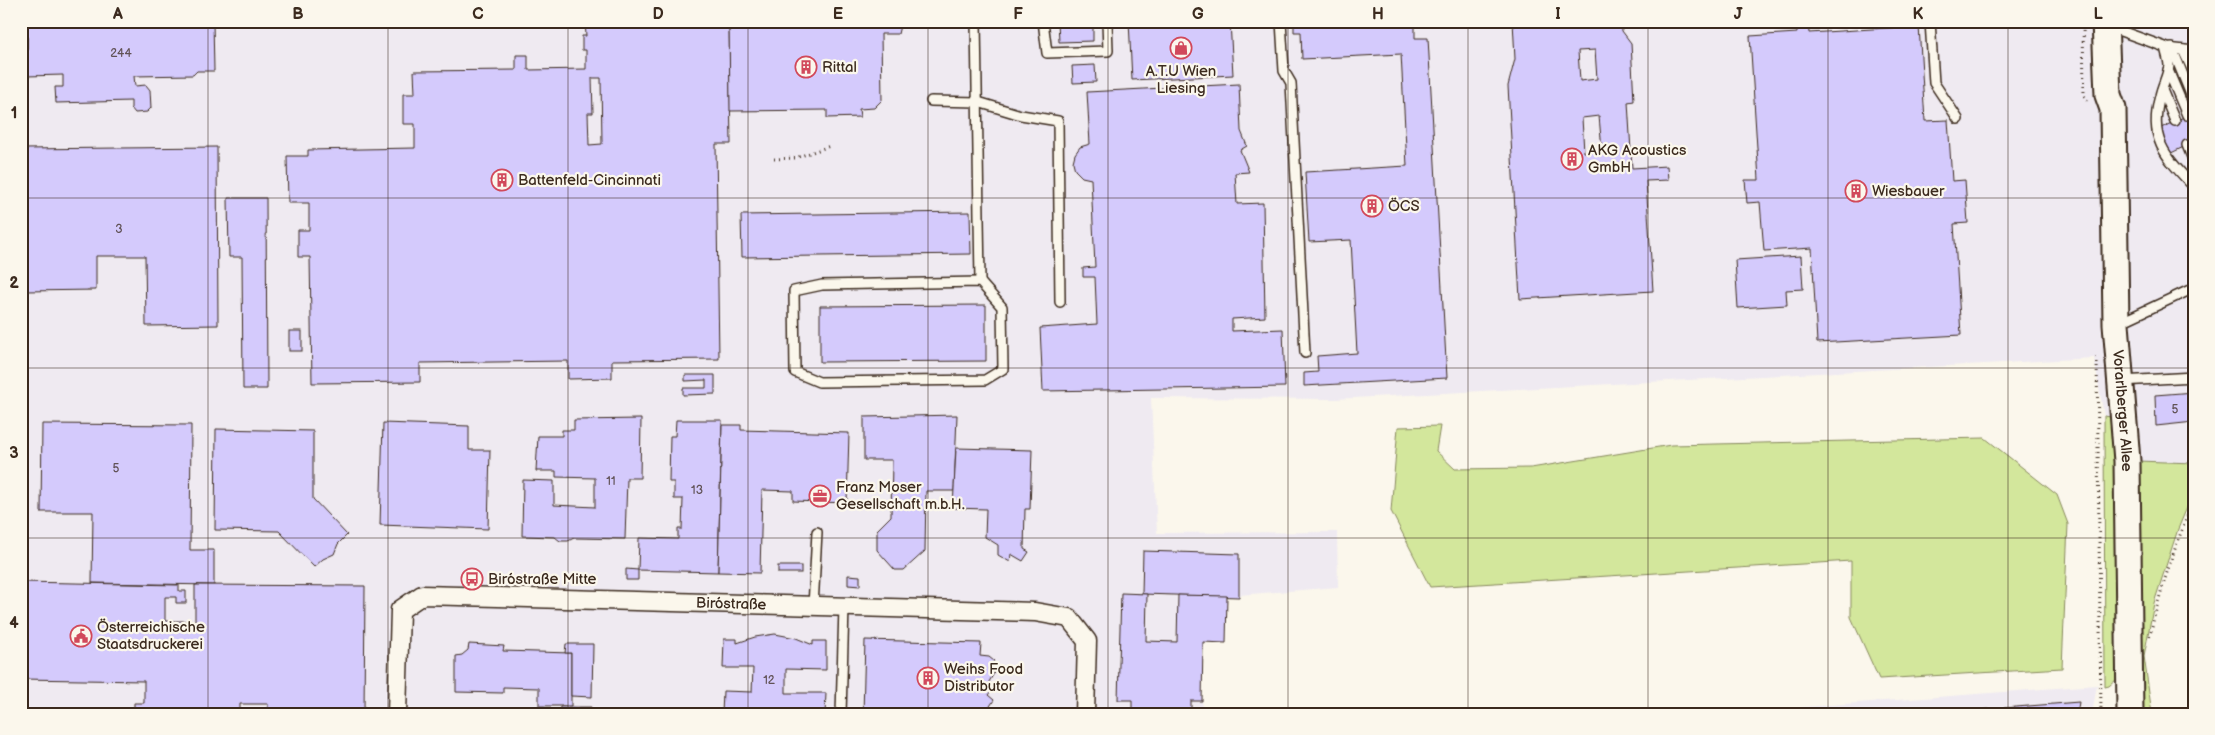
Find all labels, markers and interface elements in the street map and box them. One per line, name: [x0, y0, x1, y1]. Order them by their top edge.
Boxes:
text: A: [112, 5, 123, 24]
text: B: [292, 5, 304, 24]
text: C: [472, 5, 484, 24]
text: D: [652, 5, 664, 24]
text: E: [833, 5, 843, 24]
text: F: [1013, 5, 1023, 24]
text: G: [1192, 5, 1204, 24]
text: H: [1372, 5, 1384, 24]
text: I: [1555, 5, 1561, 24]
text: J: [1734, 5, 1743, 24]
text: K: [1913, 5, 1924, 24]
text: L: [2093, 5, 2103, 24]
shop icon: A.T.U Wien Liesing: [1169, 36, 1193, 60]
house number: 244: [110, 46, 132, 61]
building icon: Rittal: [794, 55, 818, 79]
place label: Rittal: [822, 58, 857, 77]
place label: A.T.U Wien Liesing: [1146, 62, 1216, 98]
text: 1: [11, 104, 17, 123]
place label: AKG Acoustics GmbH: [1588, 141, 1687, 177]
building icon: AKG Acoustics GmbH: [1560, 147, 1584, 171]
building icon: Battenfeld-Cincinnati: [490, 168, 514, 192]
place label: Battenfeld-Cincinnati: [518, 171, 661, 190]
building icon: Wiesbauer: [1844, 179, 1868, 203]
place label: Wiesbauer: [1872, 182, 1945, 201]
building icon: ÖCS: [1360, 194, 1384, 218]
place label: ÖCS: [1388, 197, 1420, 216]
house number: 3: [115, 222, 123, 237]
text: 2: [9, 274, 19, 293]
street label: Vorarlberger Allee: [2109, 349, 2137, 472]
house number: 5: [2172, 402, 2179, 417]
text: 3: [9, 444, 19, 463]
house number: 5: [113, 461, 120, 476]
house number: 11: [606, 474, 616, 489]
place label: Franz Moser Gesellschaft m.b.H.: [836, 478, 965, 514]
house number: 13: [691, 483, 703, 498]
office icon: Franz Moser Gesellschaft m.b.H.: [808, 484, 832, 508]
bus stop icon: Biróstraße Mitte: [460, 567, 484, 591]
place label: Biróstraße Mitte: [488, 570, 597, 589]
street label: Biróstraße: [696, 593, 767, 614]
text: 4: [9, 614, 19, 633]
place label: Österreichische Staatsdruckerei: [97, 618, 205, 654]
public building icon: Österreichische Staatsdruckerei: [69, 624, 93, 648]
place label: Weihs Food Distributor: [944, 660, 1023, 696]
building icon: Weihs Food Distributor: [916, 666, 940, 690]
house number: 12: [763, 673, 775, 688]

